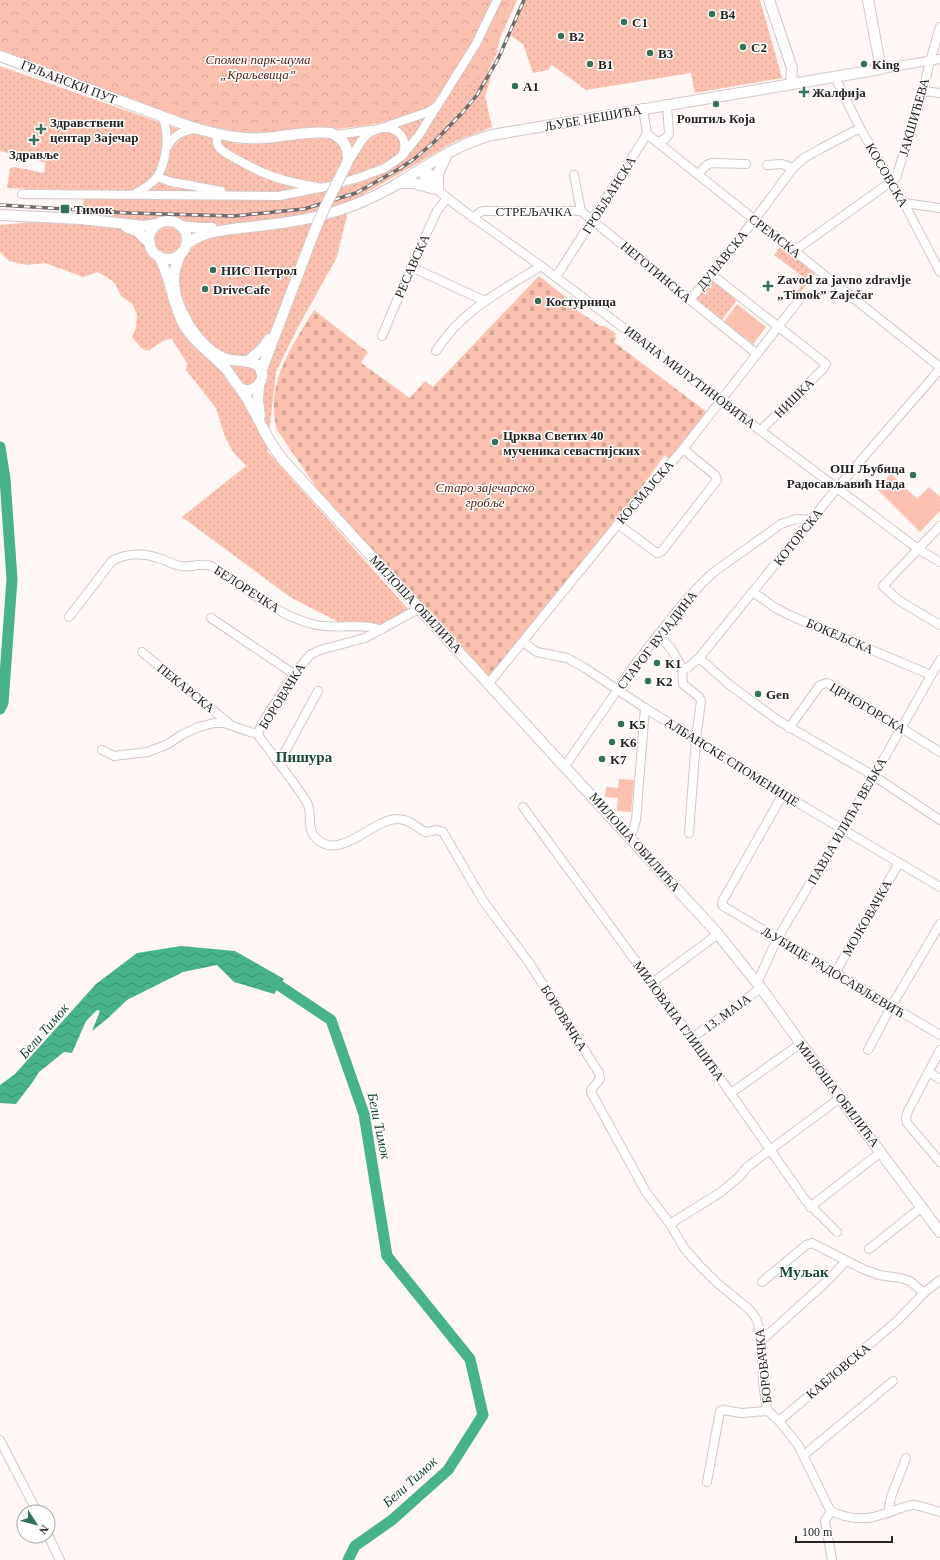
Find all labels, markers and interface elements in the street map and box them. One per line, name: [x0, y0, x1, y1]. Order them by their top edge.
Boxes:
place label: B4: [720, 7, 736, 22]
marker: B4: [707, 9, 717, 19]
place label: C1: [632, 15, 648, 30]
marker: C1: [619, 17, 629, 27]
place label: B2: [569, 29, 584, 44]
marker: B2: [556, 31, 566, 41]
place label: C2: [751, 40, 767, 55]
marker: C2: [738, 42, 748, 52]
place label: B3: [658, 46, 674, 61]
marker: B3: [645, 48, 655, 58]
park label: Спомен парк-шума „Краљевица”: [206, 52, 311, 82]
street label: ГРЉАНСКИ ПУТ: [19, 57, 119, 107]
place label: B1: [598, 57, 613, 72]
place label: King: [872, 57, 900, 72]
marker: B1: [585, 59, 595, 69]
marker: King: [859, 59, 869, 69]
street label: ЈАКШИЋЕВА: [896, 76, 932, 158]
place label: A1: [523, 79, 539, 94]
marker: A1: [510, 81, 520, 91]
place label: Жалфија: [812, 85, 866, 100]
marker: Жалфија: [799, 87, 809, 97]
marker: Роштиљ Која: [711, 99, 721, 109]
street label: ЉУБЕ НЕШИЋА: [543, 102, 643, 134]
place label: Роштиљ Која: [677, 111, 756, 126]
place label: Здравствени центар Зајечар: [50, 115, 138, 145]
marker: Здравствени центар Зајечар: [35, 123, 47, 135]
marker: Здравље: [29, 135, 39, 145]
street label: КОСОВСКА: [863, 140, 912, 210]
place label: Здравље: [9, 147, 59, 162]
street label: ГРОБЉАНСКА: [579, 153, 639, 237]
place label: Тимок: [74, 202, 113, 217]
marker: Тимок: [59, 203, 71, 215]
street label: СТРЕЉАЧКА: [495, 204, 573, 219]
street label: СРЕМСКА: [746, 211, 805, 261]
street label: ДУНАВСКА: [693, 227, 751, 293]
street label: РЕСАВСКА: [391, 231, 433, 300]
street label: НЕГОТИНСКА: [618, 238, 695, 306]
place label: НИС Петрол: [221, 263, 297, 278]
marker: НИС Петрол: [208, 265, 218, 275]
place label: Zavod za javno zdravlje „Timok” Zaječar: [777, 272, 911, 302]
marker: Zavod za javno zdravlje „Timok” Zaječar: [762, 280, 774, 292]
place label: DriveCafe: [213, 282, 270, 297]
marker: DriveCafe: [200, 284, 210, 294]
place label: Костурница: [546, 294, 616, 309]
marker: Костурница: [533, 296, 543, 306]
street label: ИВАНА МИЛУТИНОВИЋА: [621, 323, 759, 432]
street label: НИШКА: [771, 375, 817, 421]
place label: Црква Светих 40 мученика севастијских: [503, 428, 640, 458]
marker: Црква Светих 40 мученика севастијских: [490, 437, 500, 447]
street label: КОСМАЈСКА: [613, 457, 677, 527]
place label: ОШ Љубица Радосављавић Нада: [787, 461, 905, 491]
marker: ОШ Љубица Радосављавић Нада: [908, 470, 918, 480]
park label: Старо зајечарско гробље: [436, 480, 535, 510]
street label: КОТОРСКА: [770, 505, 826, 569]
street label: МИЛОША ОБИЛИЋА: [367, 552, 466, 657]
street label: БЕЛОРЕЧКА: [211, 562, 283, 616]
street label: СТАРОГ ВУЈАДИНА: [614, 587, 701, 692]
street label: БОКЕЉСКА: [804, 615, 876, 657]
place label: K1: [665, 656, 682, 671]
marker: K1: [652, 658, 662, 668]
street label: ПЕКАРСКА: [154, 660, 218, 716]
street label: БОРОВАЧКА: [256, 660, 309, 732]
place label: K2: [656, 674, 673, 689]
marker: K2: [643, 676, 653, 686]
street label: ЦРНОГОРСКА: [827, 679, 909, 737]
place label: Gen: [766, 687, 790, 702]
marker: Gen: [753, 689, 763, 699]
street label: АЛБАНСКЕ СПОМЕНИЦЕ: [662, 714, 802, 810]
place label: K5: [629, 717, 646, 732]
marker: K5: [616, 719, 626, 729]
place label: K6: [620, 735, 637, 750]
marker: K6: [607, 737, 617, 747]
district label: Пишура: [276, 749, 333, 765]
place label: K7: [610, 752, 627, 767]
marker: K7: [597, 754, 607, 764]
street label: ПАВЛА ИЛИЋА ВЕЉКА: [804, 754, 890, 887]
street label: МИЛОША ОБИЛИЋА: [586, 789, 684, 895]
street label: МОЈКОВАЧКА: [839, 877, 895, 959]
street label: ЉУБИЦЕ РАДОСАВЉЕВИЋ: [759, 923, 908, 1021]
street label: МИЛОВАНА ГЛИШИЋА: [630, 958, 728, 1084]
street label: БОРОВАЧКА: [538, 982, 591, 1054]
street label: 13. МАЈА: [700, 990, 754, 1035]
water label: Бели Тимок: [15, 1000, 72, 1062]
street label: МИЛОША ОБИЛИЋА: [793, 1038, 883, 1150]
water label: Бели Тимок: [364, 1090, 393, 1161]
district label: Муљак: [779, 1264, 829, 1280]
street label: БОРОВАЧКА: [752, 1327, 774, 1404]
street label: КАБЛОВСКА: [803, 1340, 873, 1402]
water label: Бели Тимок: [379, 1453, 440, 1511]
north arrow: [16, 1504, 56, 1544]
scale bar: [796, 1518, 892, 1544]
text: N: [37, 1523, 51, 1537]
text: 100 m: [802, 1525, 833, 1539]

